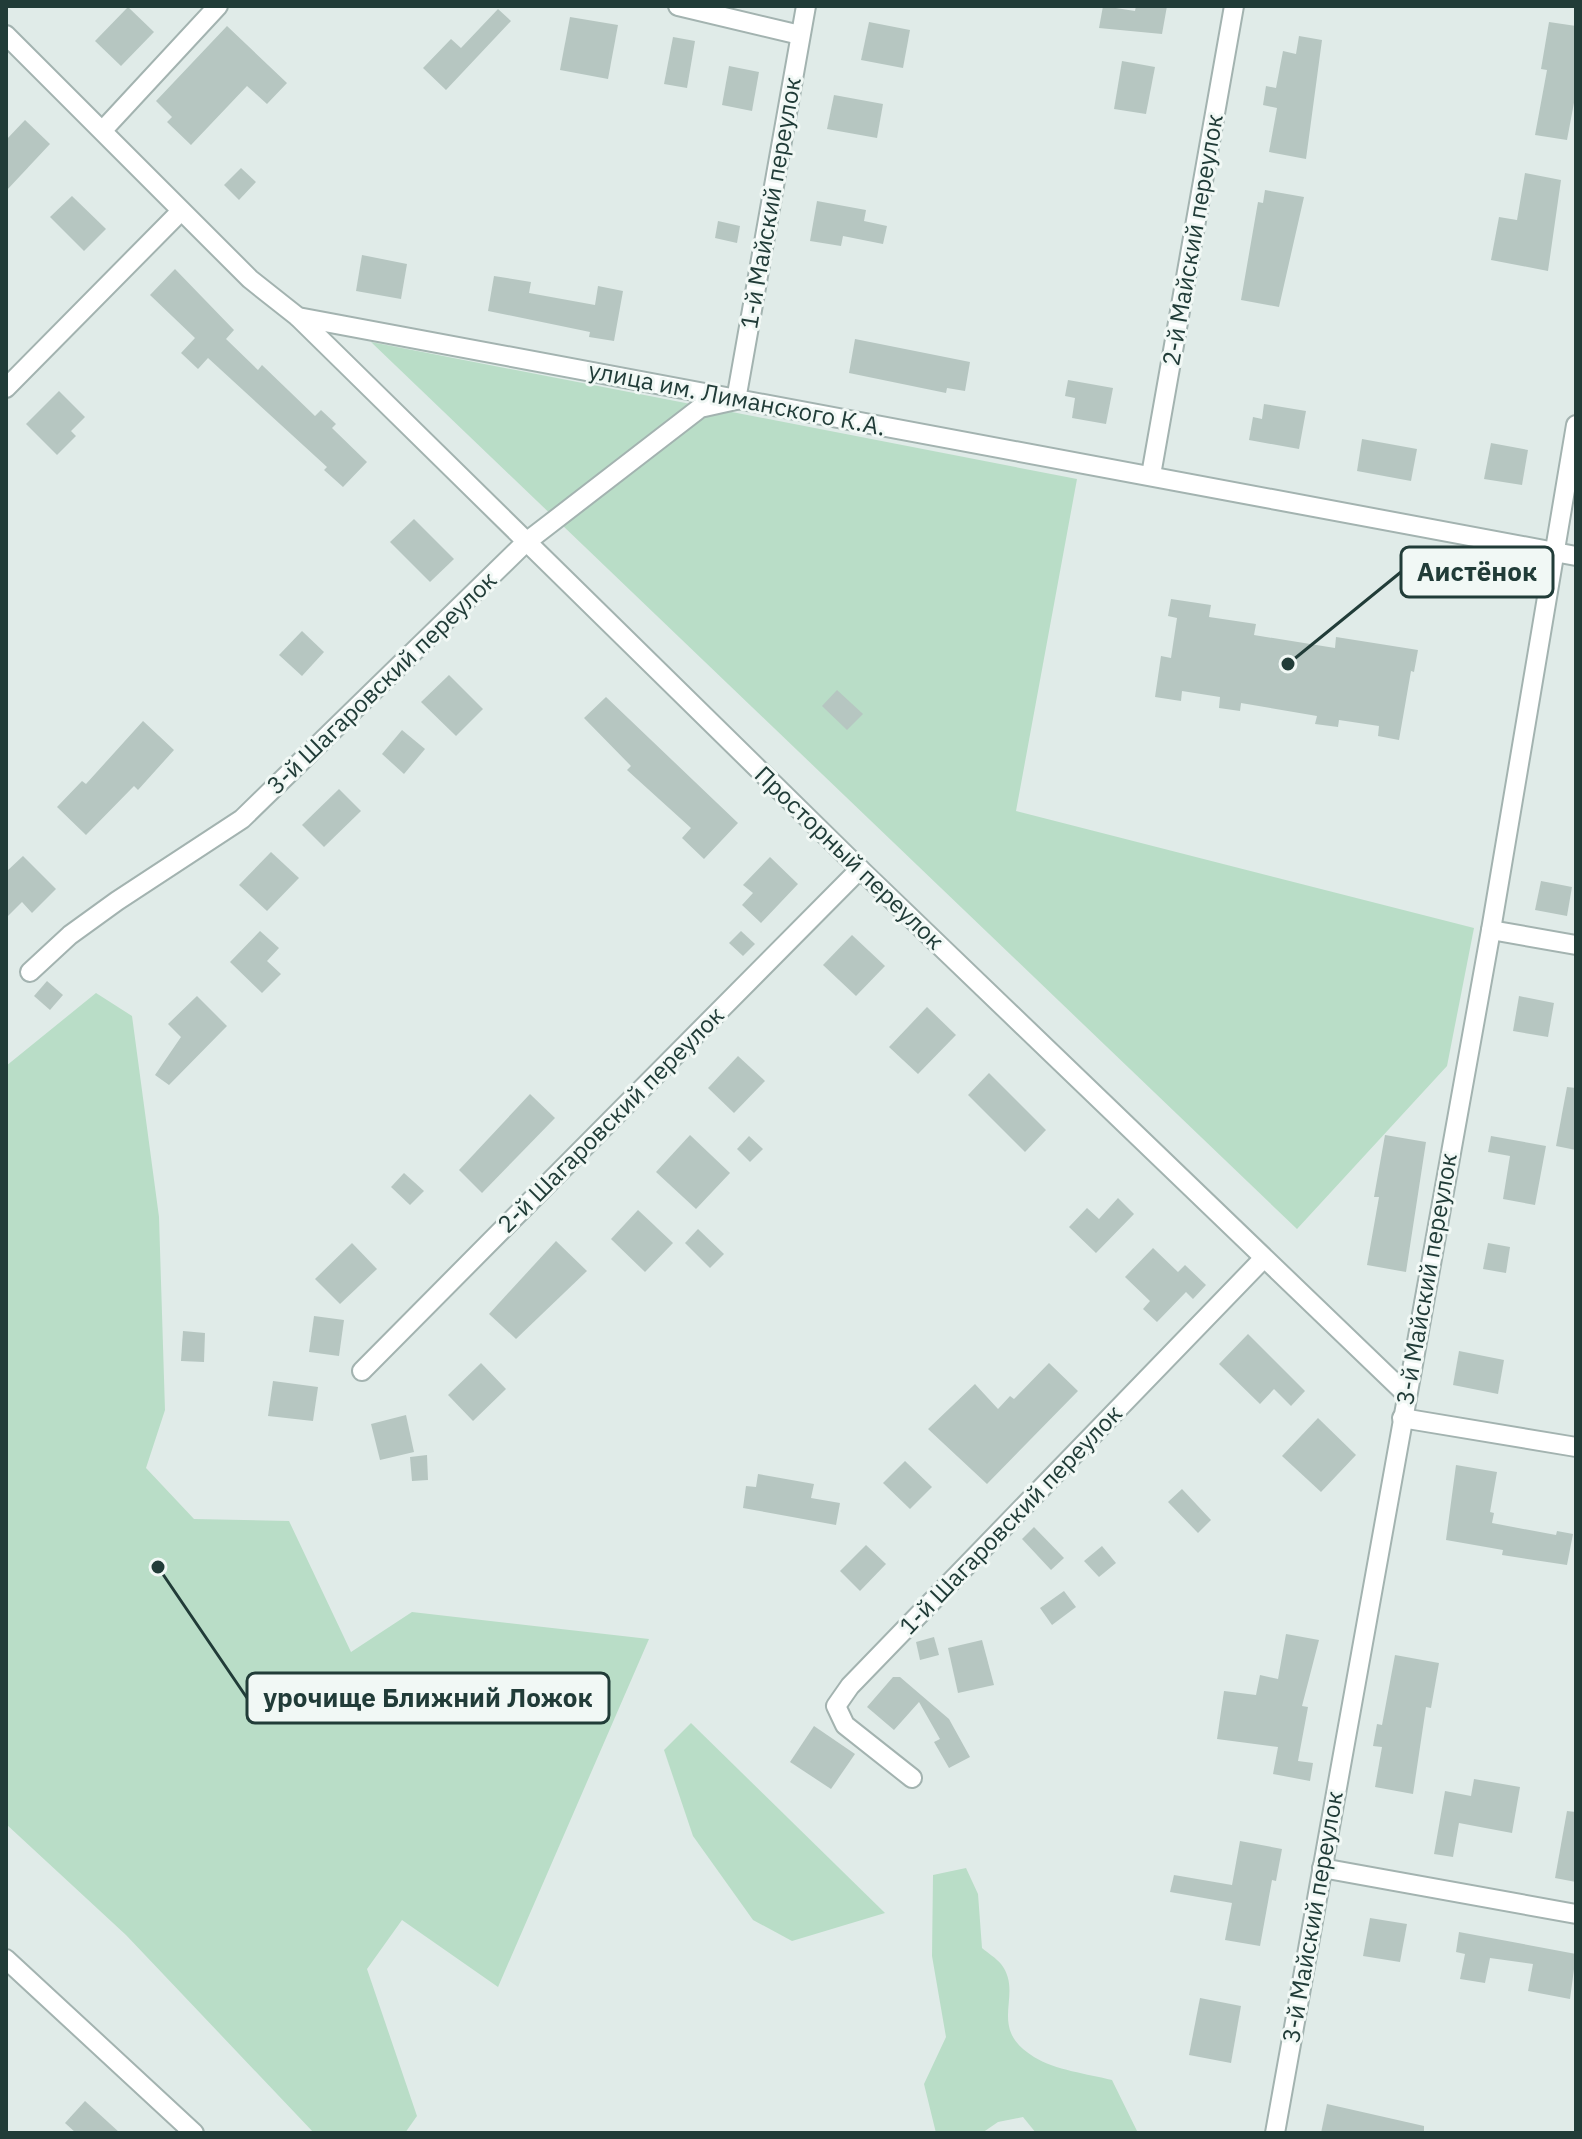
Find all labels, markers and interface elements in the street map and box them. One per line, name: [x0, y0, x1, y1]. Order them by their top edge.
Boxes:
street label: 1-й Майский переулок: [732, 74, 808, 331]
street label: 2-й Майский переулок: [1154, 111, 1230, 368]
street label: улица им. Лиманского К.А.: [586, 354, 888, 443]
callout: Аистёнок: [1401, 547, 1553, 597]
text: Аистёнок: [1417, 554, 1537, 588]
street label: 3-й Шагаровский переулок: [259, 564, 503, 801]
street label: Просторный переулок: [748, 758, 951, 956]
street label: 2-й Шагаровский переулок: [490, 999, 731, 1240]
street label: 3-й Майский переулок: [1388, 1150, 1464, 1407]
street label: 1-й Шагаровский переулок: [892, 1397, 1129, 1641]
callout: урочище Ближний Ложок: [247, 1673, 609, 1723]
text: урочище Ближний Ложок: [263, 1680, 593, 1714]
street label: 3-й Майский переулок: [1274, 1788, 1350, 2045]

